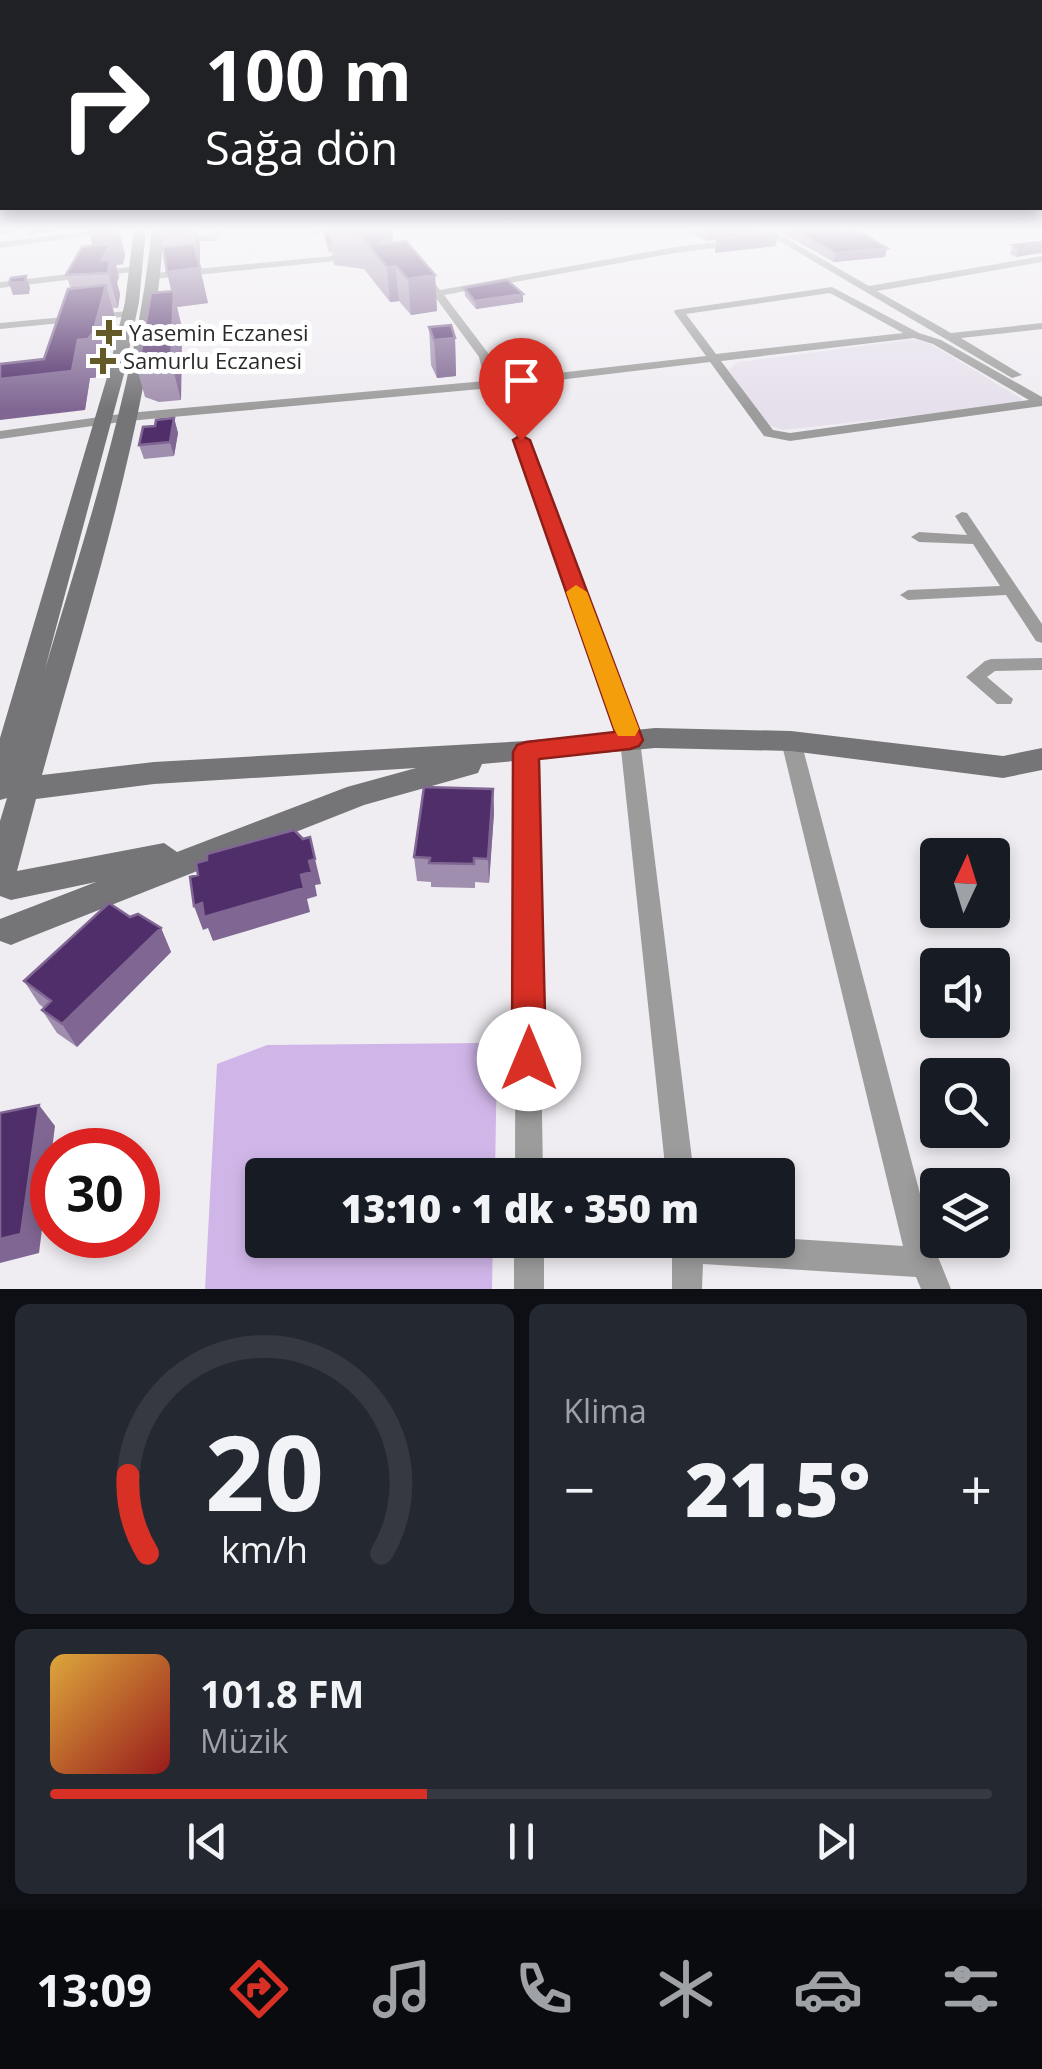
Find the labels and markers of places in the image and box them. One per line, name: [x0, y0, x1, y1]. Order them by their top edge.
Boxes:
place label: Yasemin Eczanesi: [129, 317, 309, 347]
marker: Yasemin Eczanesi: [98, 322, 120, 344]
pin: [479, 338, 564, 441]
place label: Samurlu Eczanesi: [123, 345, 302, 375]
marker: Samurlu Eczanesi: [92, 350, 114, 372]

